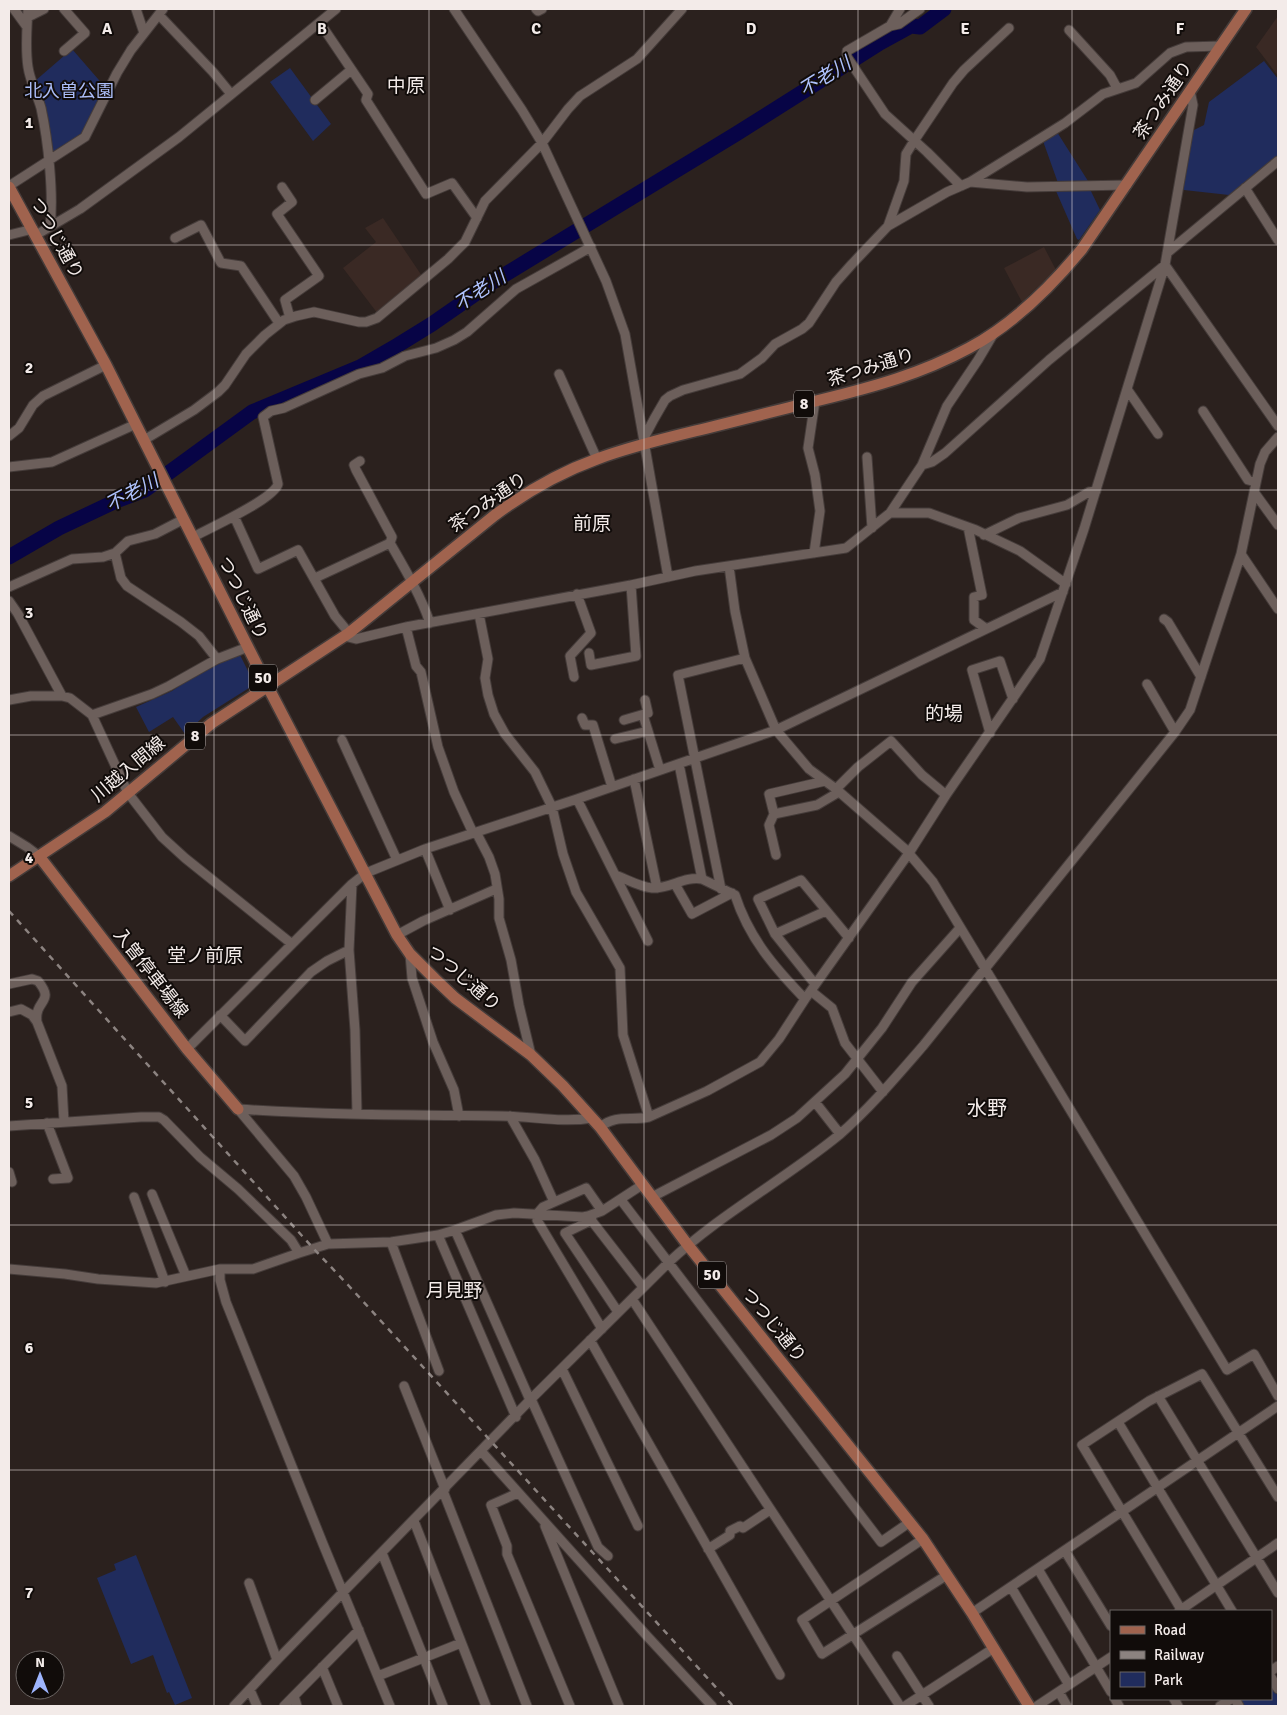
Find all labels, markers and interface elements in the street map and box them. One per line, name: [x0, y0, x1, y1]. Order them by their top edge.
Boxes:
text: A: [102, 19, 113, 39]
text: B: [317, 19, 327, 39]
text: C: [531, 19, 541, 39]
text: D: [746, 19, 757, 39]
text: E: [960, 19, 970, 39]
text: F: [1176, 19, 1185, 39]
water label: 不老川: [794, 51, 857, 102]
street label: 茶つみ通り: [1129, 57, 1197, 143]
district label: 中原: [387, 74, 425, 98]
park label: 北入曽公園: [24, 80, 114, 102]
text: 1: [25, 113, 34, 133]
street label: つつじ通り: [26, 193, 88, 283]
water label: 不老川: [450, 264, 512, 317]
street label: 茶つみ通り: [825, 343, 917, 391]
text: 2: [25, 358, 33, 378]
road number: 8: [794, 390, 814, 418]
street label: 茶つみ通り: [445, 467, 531, 537]
water label: 不老川: [101, 468, 165, 517]
district label: 前原: [573, 512, 611, 536]
street label: つつじ通り: [213, 553, 273, 643]
text: 3: [25, 603, 33, 623]
road number: 50: [249, 664, 277, 691]
district label: 的場: [925, 702, 963, 726]
road number: 8: [185, 722, 205, 749]
street label: 川越入間線: [86, 732, 170, 806]
text: 4: [25, 848, 34, 868]
street label: 入曽停車場線: [109, 924, 193, 1022]
street label: つつじ通り: [423, 940, 505, 1016]
district label: 堂ノ前原: [167, 944, 243, 968]
text: 5: [25, 1093, 33, 1113]
district label: 水野: [967, 1096, 1007, 1121]
road number: 50: [698, 1262, 726, 1288]
district label: 月見野: [425, 1279, 483, 1303]
street label: つつじ通り: [737, 1283, 811, 1367]
text: 6: [25, 1338, 34, 1358]
text: 7: [25, 1583, 34, 1603]
legend: [1110, 1610, 1272, 1700]
text: Road: [1154, 1621, 1186, 1639]
text: Railway: [1154, 1646, 1204, 1664]
north arrow: [15, 1650, 65, 1700]
text: N: [35, 1654, 45, 1671]
text: Park: [1154, 1671, 1183, 1689]

